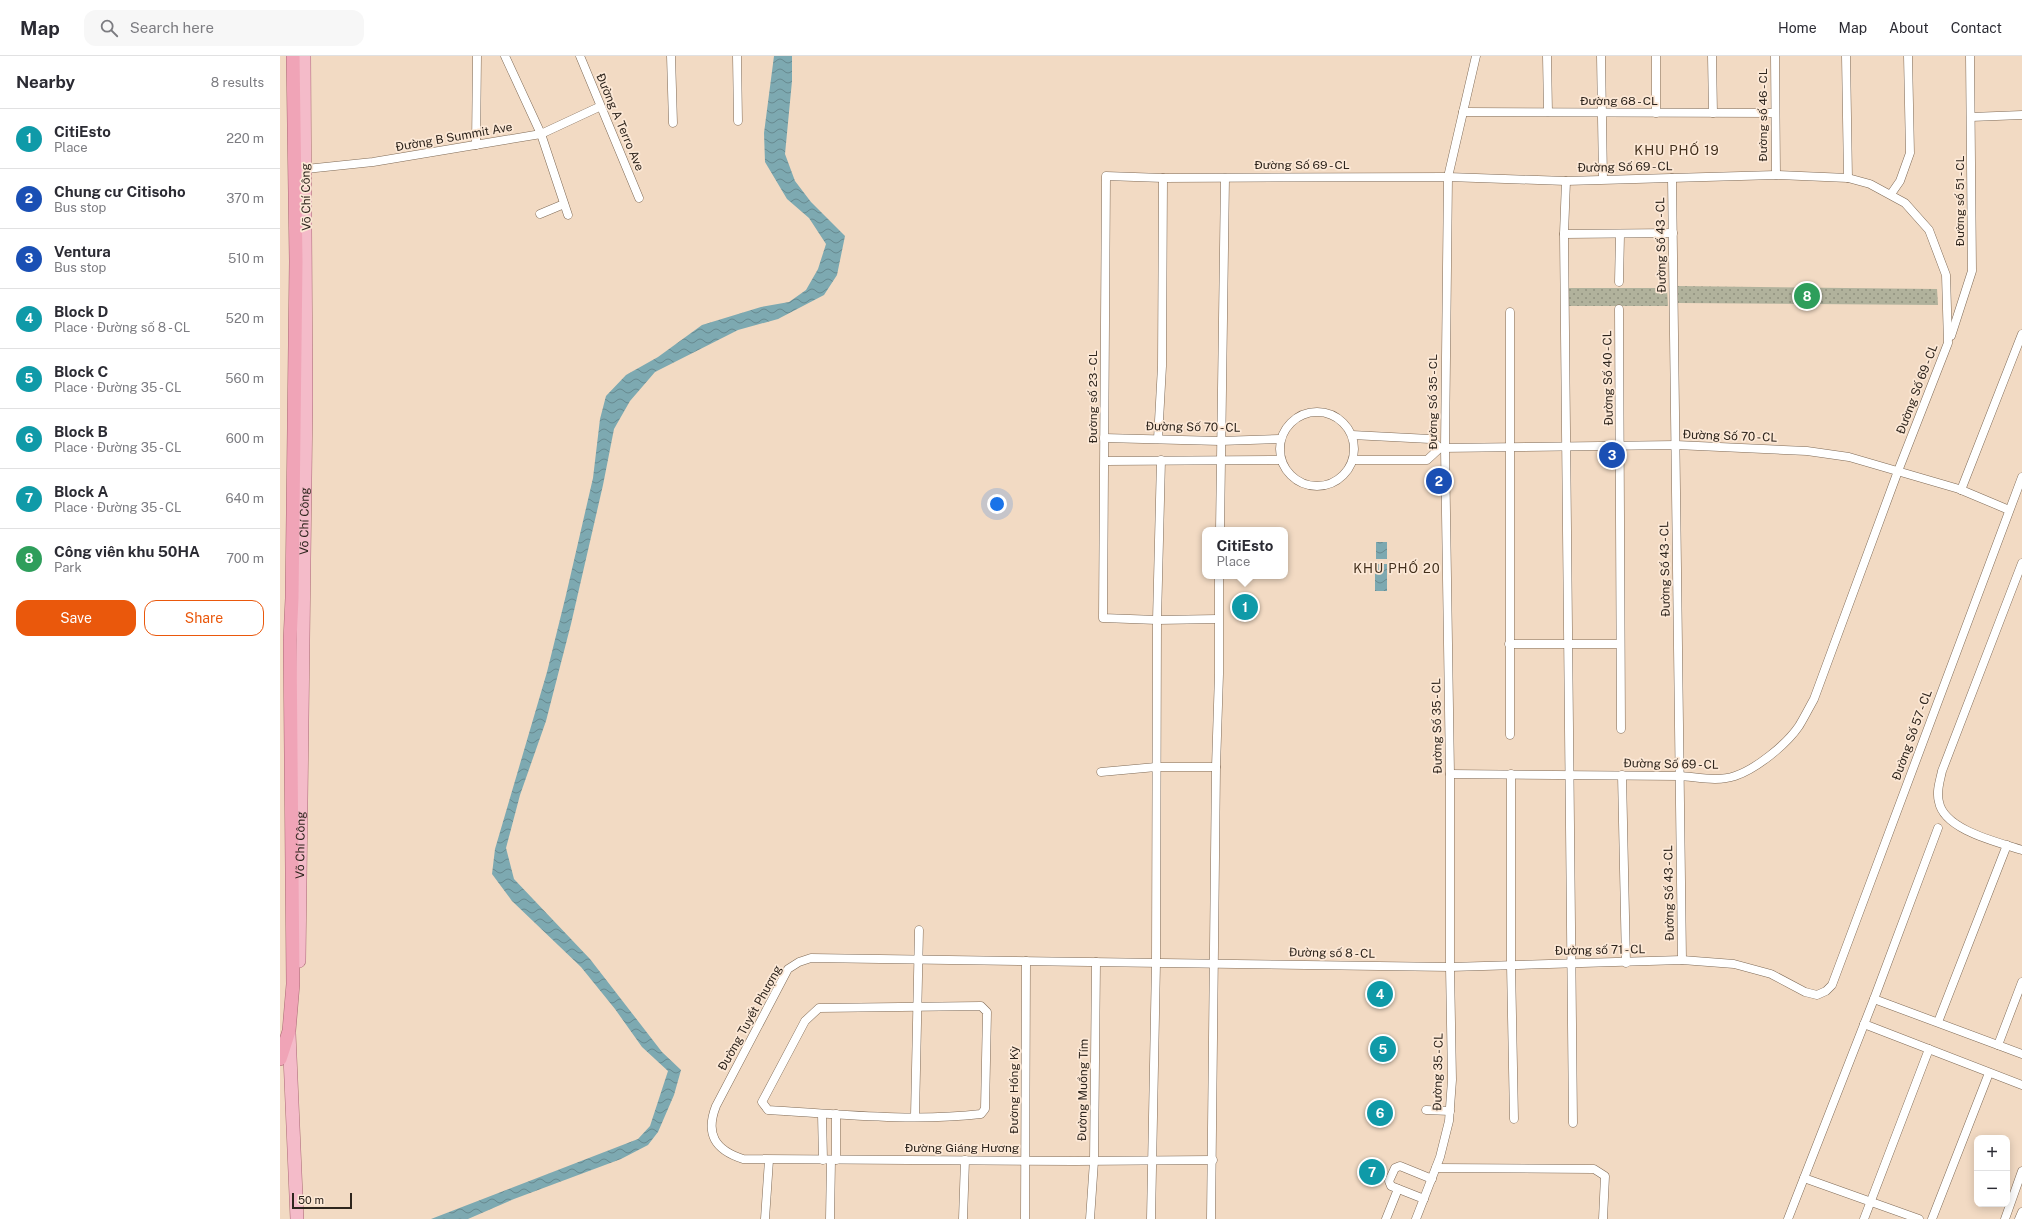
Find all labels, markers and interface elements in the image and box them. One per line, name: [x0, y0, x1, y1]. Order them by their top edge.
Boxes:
search box: [84, 10, 364, 46]
text: Map: [20, 17, 60, 39]
icon: search: [98, 17, 120, 39]
text: Search here: [130, 19, 214, 36]
text: Home: [1778, 20, 1817, 36]
text: Map: [1839, 20, 1867, 36]
text: About: [1889, 20, 1929, 36]
text: Contact: [1951, 20, 2002, 36]
street label: Đường số 46 - CL: [1756, 68, 1770, 162]
street label: Đường A Terro Ave: [593, 71, 647, 173]
text: Nearby: [16, 72, 75, 92]
text: 8 results: [211, 75, 264, 90]
street label: Đường 68 - CL: [1580, 94, 1658, 108]
street label: Đường B Summit Ave: [394, 120, 514, 154]
text: CitiEsto: [54, 123, 111, 140]
text: 1: [26, 131, 32, 146]
text: 220 m: [226, 131, 264, 146]
text: Place: [54, 140, 88, 155]
district label: KHU PHỐ 19: [1634, 141, 1720, 158]
street label: Đường số 51 - CL: [1953, 155, 1967, 247]
street label: Đường Số 69 - CL: [1254, 158, 1350, 172]
street label: Đường Số 69 - CL: [1577, 159, 1673, 175]
street label: Võ Chí Công: [298, 163, 314, 231]
text: Chung cư Citisoho: [54, 183, 186, 200]
text: 2: [25, 191, 33, 206]
text: 370 m: [226, 191, 264, 206]
street label: Đường Số 43 - CL: [1653, 197, 1669, 293]
text: Bus stop: [54, 200, 106, 215]
text: Ventura: [54, 243, 111, 260]
text: 3: [25, 251, 33, 266]
text: 510 m: [228, 251, 264, 266]
text: Bus stop: [54, 260, 106, 275]
pin: 8: [1794, 281, 1820, 311]
text: Block D: [54, 303, 108, 320]
text: 4: [25, 311, 33, 326]
text: 520 m: [226, 311, 264, 326]
text: Place · Đường số 8 - CL: [54, 320, 190, 335]
street label: Đường Số 40 - CL: [1600, 330, 1616, 426]
street label: Đường Số 69 - CL: [1893, 342, 1941, 436]
street label: Đường số 23 - CL: [1086, 350, 1100, 444]
street label: Đường Số 35 - CL: [1426, 354, 1440, 450]
text: Block C: [54, 363, 108, 380]
text: 5: [25, 371, 33, 386]
text: 560 m: [225, 371, 264, 386]
text: Place · Đường 35 - CL: [54, 380, 181, 395]
street label: Đường Số 70 - CL: [1145, 419, 1241, 435]
text: Block B: [54, 423, 108, 440]
street label: Đường Số 70 - CL: [1682, 427, 1778, 445]
text: 6: [25, 431, 33, 446]
text: 600 m: [226, 431, 264, 446]
text: Place · Đường 35 - CL: [54, 440, 181, 455]
pin: 3: [1599, 440, 1625, 470]
pin: 2: [1426, 466, 1452, 496]
text: Block A: [54, 483, 109, 500]
street label: Võ Chí Công: [297, 487, 312, 555]
text: 7: [25, 491, 33, 506]
text: 640 m: [225, 491, 264, 506]
your location: [987, 494, 1007, 514]
text: Place · Đường 35 - CL: [54, 500, 181, 515]
street label: Đường Số 43 - CL: [1657, 521, 1673, 617]
popup: [1202, 527, 1288, 579]
text: CitiEsto: [1217, 537, 1273, 554]
text: Công viên khu 50HA: [54, 543, 200, 560]
text: 8: [25, 551, 33, 566]
text: 700 m: [226, 551, 264, 566]
text: Place: [1217, 554, 1250, 569]
district label: KHU PHỐ 20: [1353, 559, 1441, 576]
text: Park: [54, 560, 82, 575]
pin: 1: [1232, 592, 1258, 622]
button: Save: [16, 600, 136, 636]
button: Share: [144, 600, 264, 636]
street label: Đường Số 35 - CL: [1429, 678, 1445, 774]
street label: Đường Số 57 - CL: [1889, 688, 1935, 782]
street label: Đường Số 69 - CL: [1623, 756, 1719, 772]
street label: Võ Chí Công: [293, 811, 308, 879]
street label: Đường Số 43 - CL: [1661, 845, 1677, 941]
street label: Đường số 71 - CL: [1554, 942, 1646, 958]
street label: Đường số 8 - CL: [1289, 945, 1375, 961]
street label: Đường Tuyết Phượng: [715, 963, 785, 1073]
pin: 4: [1367, 979, 1393, 1009]
street label: Đường 35 - CL: [1430, 1033, 1446, 1111]
pin: 5: [1370, 1034, 1396, 1064]
street label: Đường Muồng Tím: [1075, 1039, 1091, 1141]
street label: Đường Hồng Kỳ: [1007, 1045, 1021, 1134]
pin: 6: [1367, 1098, 1393, 1128]
map controls: [1974, 1135, 2010, 1207]
button: +: [1974, 1135, 2010, 1171]
street label: Đường Giáng Hương: [905, 1141, 1019, 1155]
pin: 7: [1359, 1157, 1385, 1187]
button: −: [1974, 1171, 2010, 1207]
scale bar: [292, 1191, 352, 1210]
text: 50 m: [298, 1194, 324, 1206]

